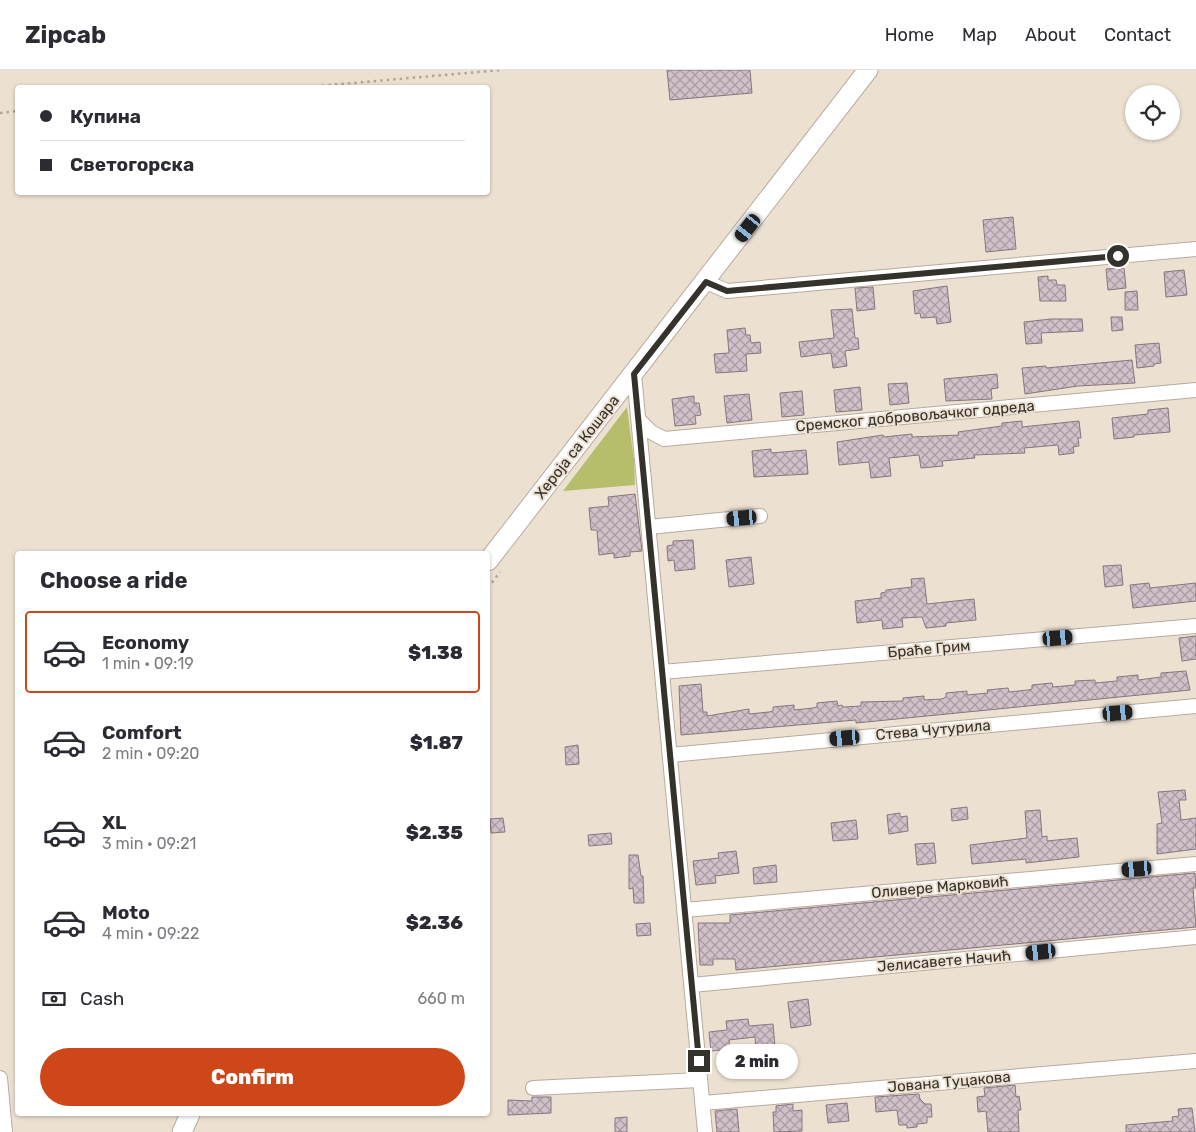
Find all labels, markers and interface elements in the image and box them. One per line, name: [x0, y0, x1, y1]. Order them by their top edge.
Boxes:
text: Zipcab: [25, 21, 106, 49]
text: Home: [885, 24, 934, 46]
text: Map: [962, 24, 997, 46]
text: About: [1025, 24, 1076, 46]
text: Contact: [1104, 24, 1171, 46]
map controls: [1125, 85, 1180, 140]
button: locate: [1125, 85, 1180, 140]
text: Купина: [70, 105, 141, 128]
text: Светогорска: [70, 153, 194, 176]
car: [732, 212, 763, 244]
route start: [1107, 245, 1129, 267]
street label: Хероја са Кошара: [531, 392, 623, 502]
street label: Сремског добровољачког одреда: [795, 397, 1035, 435]
car: [726, 509, 757, 527]
text: Choose a ride: [40, 567, 187, 594]
car: [1042, 629, 1073, 647]
icon: car: [42, 630, 87, 675]
text: Economy: [102, 631, 189, 654]
street label: Браће Грим: [887, 636, 971, 662]
text: $1.38: [408, 641, 463, 664]
text: 1 min · 09:19: [102, 654, 194, 673]
car: [1102, 704, 1133, 722]
street label: Стева Чутурила: [875, 716, 991, 744]
icon: car: [42, 720, 87, 765]
text: Comfort: [102, 721, 182, 744]
car: [829, 729, 860, 747]
text: $1.87: [410, 731, 463, 754]
text: 2 min · 09:20: [102, 744, 200, 763]
icon: car: [42, 810, 87, 855]
text: XL: [102, 811, 126, 834]
text: $2.35: [406, 821, 463, 844]
text: 3 min · 09:21: [102, 834, 196, 853]
car: [1121, 860, 1152, 878]
street label: Оливере Марковић: [871, 872, 1009, 902]
icon: car: [42, 900, 87, 945]
text: Moto: [102, 901, 150, 924]
text: $2.36: [406, 911, 463, 934]
text: 4 min · 09:22: [102, 924, 199, 943]
car: [1025, 943, 1056, 961]
street label: Јелисавете Начић: [876, 946, 1012, 976]
icon: cash: [40, 985, 68, 1013]
text: Cash: [80, 987, 124, 1010]
text: 660 m: [417, 989, 465, 1008]
callout: 2 min: [716, 1044, 799, 1078]
button: Confirm: [40, 1048, 465, 1106]
route end: [688, 1050, 710, 1072]
text: 2 min: [735, 1052, 779, 1071]
street label: Јована Туцакова: [887, 1068, 1011, 1096]

